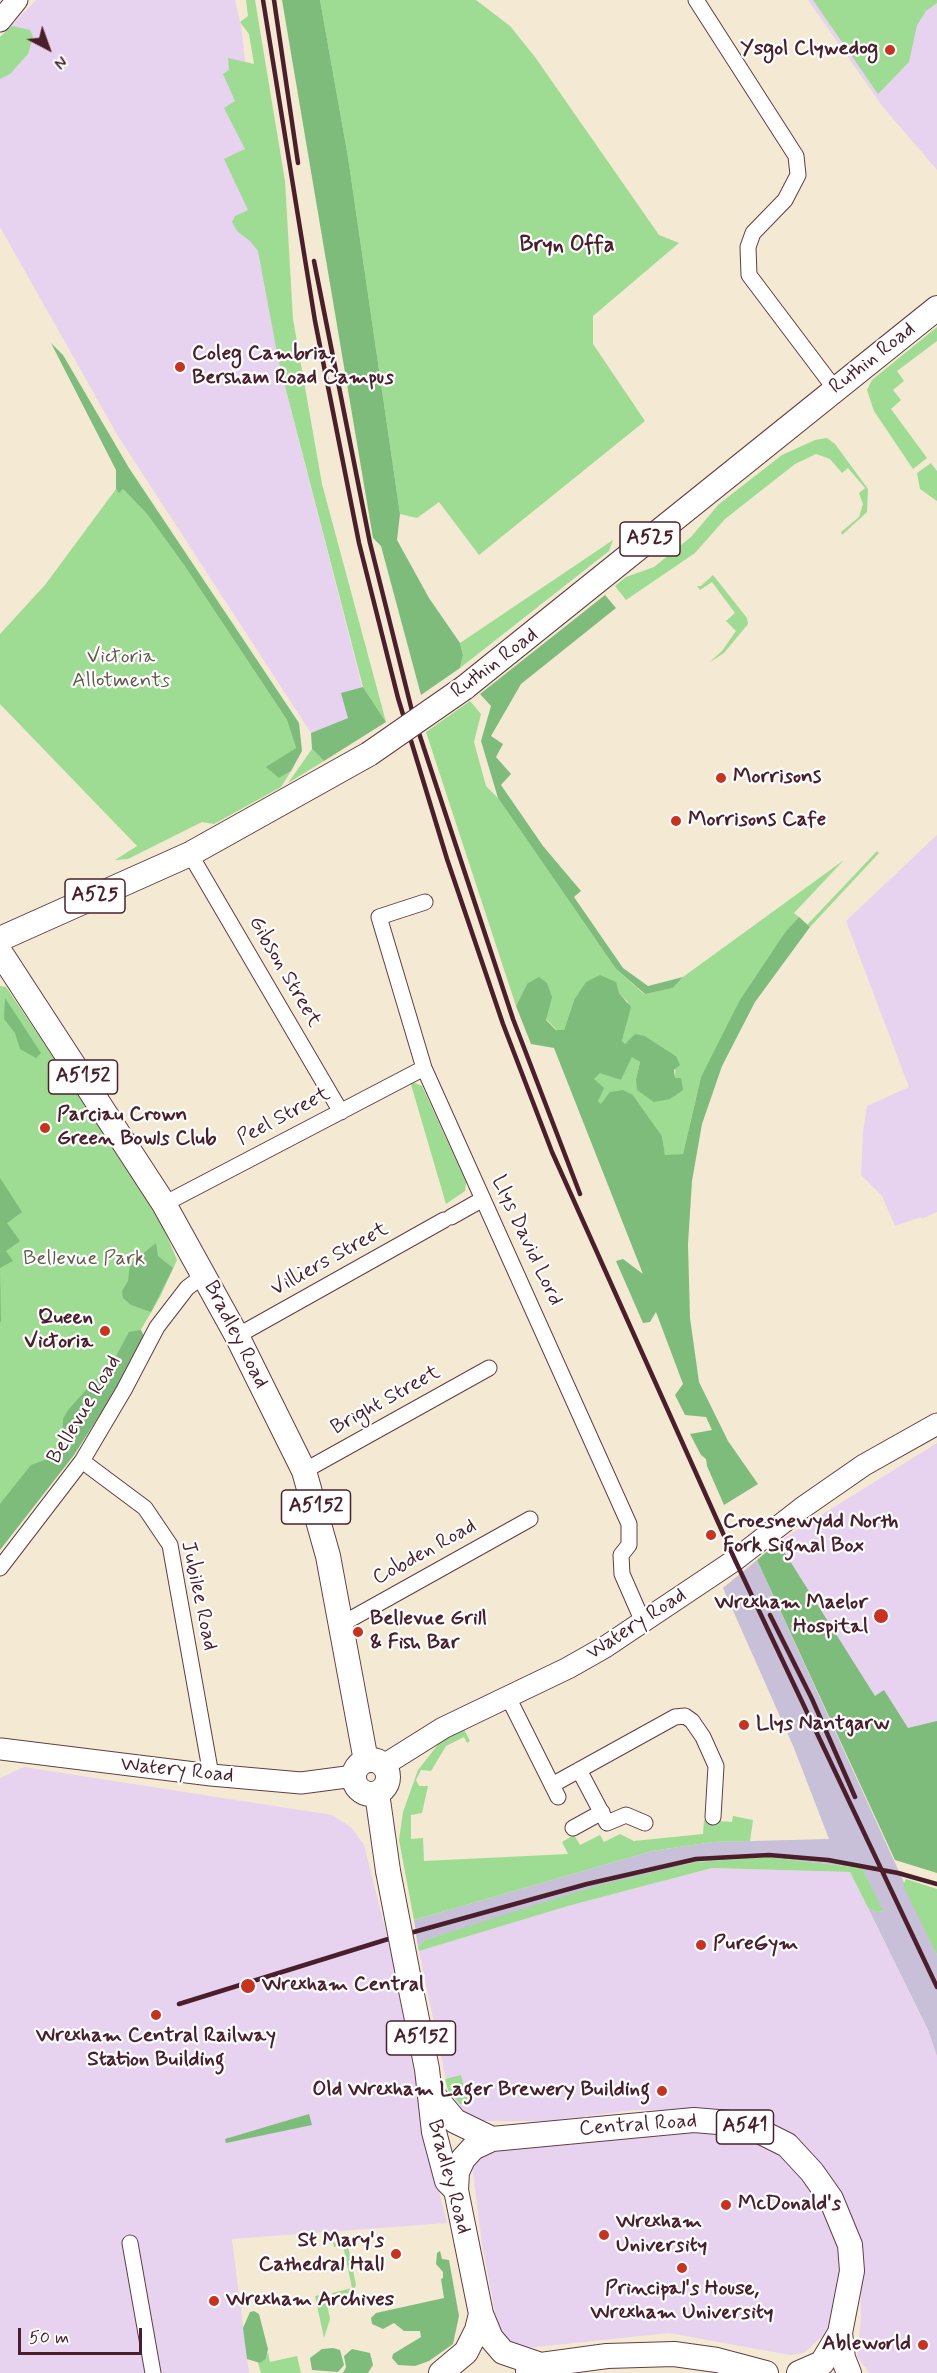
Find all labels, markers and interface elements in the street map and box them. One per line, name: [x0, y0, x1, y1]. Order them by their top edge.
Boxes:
north arrow: [18, 18, 78, 78]
place label: Ysgol Clywedog: [740, 37, 878, 63]
marker: Ysgol Clywedog: [883, 43, 897, 57]
text: N: [49, 51, 71, 73]
district label: Bryn Offa: [520, 233, 614, 259]
street label: Ruthin Road: [825, 318, 921, 400]
place label: Coleg Cambria, Bersham Road Campus: [192, 342, 394, 392]
marker: Coleg Cambria, Bersham Road Campus: [173, 360, 187, 374]
road number: A525: [620, 522, 680, 556]
street label: Ruthin Road: [447, 623, 543, 705]
park label: Victoria Allotments: [72, 645, 170, 695]
place label: Morrisons: [733, 765, 821, 791]
marker: Morrisons: [714, 771, 728, 785]
place label: Morrisons Cafe: [688, 808, 826, 834]
marker: Morrisons Cafe: [669, 814, 683, 828]
road number: A525: [65, 879, 125, 913]
street label: Gibson Street: [242, 912, 326, 1032]
road number: A5152: [48, 1060, 118, 1094]
street label: Peel Street: [233, 1082, 335, 1152]
place label: Parciau Crown Green Bowls Club: [57, 1103, 216, 1153]
marker: Parciau Crown Green Bowls Club: [38, 1121, 52, 1135]
street label: Llys David Lord: [485, 1172, 567, 1310]
street label: Villiers Street: [267, 1217, 393, 1303]
park label: Bellevue Park: [23, 1247, 145, 1273]
street label: Bradley Road: [197, 1277, 273, 1393]
place label: Queen Victoria: [24, 1306, 93, 1356]
marker: Queen Victoria: [98, 1324, 112, 1338]
street label: Bellevue Road: [43, 1351, 127, 1469]
street label: Bright Street: [327, 1361, 445, 1441]
road number: A5152: [282, 1490, 350, 1524]
place label: Croesnewydd North Fork Signal Box: [723, 1510, 898, 1560]
street label: Cobden Road: [369, 1514, 481, 1592]
marker: Croesnewydd North Fork Signal Box: [704, 1528, 718, 1542]
street label: Jubilee Road: [174, 1539, 222, 1653]
street label: Watery Road: [582, 1583, 692, 1667]
place label: Wrexham Maelor Hospital: [715, 1591, 868, 1641]
place label: Bellevue Grill & Fish Bar: [370, 1607, 487, 1657]
marker: Wrexham Maelor Hospital: [872, 1607, 890, 1625]
marker: Bellevue Grill & Fish Bar: [351, 1625, 365, 1639]
place label: Llys Nantgarw: [756, 1712, 890, 1738]
marker: Llys Nantgarw: [737, 1718, 751, 1732]
street label: Watery Road: [119, 1753, 235, 1789]
place label: PureGym: [713, 1932, 798, 1958]
marker: PureGym: [694, 1938, 708, 1952]
place label: Wrexham Central: [262, 1973, 424, 1999]
marker: Wrexham Central: [239, 1977, 257, 1995]
marker: Wrexham Central Railway Station Building: [149, 2008, 163, 2022]
road number: A5152: [386, 2021, 456, 2055]
place label: Wrexham Central Railway Station Building: [36, 2024, 276, 2074]
place label: Old Wrexham Lager Brewery Building: [312, 2078, 650, 2104]
marker: Old Wrexham Lager Brewery Building: [655, 2084, 669, 2098]
street label: Central Road: [578, 2109, 698, 2143]
road number: A541: [716, 2110, 774, 2144]
street label: Bradley Road: [421, 2117, 475, 2237]
place label: McDonald's: [738, 2192, 841, 2218]
marker: McDonald's: [719, 2198, 733, 2212]
place label: Wrexham University: [616, 2210, 707, 2260]
marker: Wrexham University: [597, 2228, 611, 2242]
place label: St Mary's Cathedral Hall: [259, 2229, 384, 2279]
marker: St Mary's Cathedral Hall: [389, 2247, 403, 2261]
marker: Principal's House, Wrexham University: [675, 2261, 689, 2275]
place label: Principal's House, Wrexham University: [591, 2277, 773, 2327]
place label: Wrexham Archives: [226, 2288, 394, 2314]
marker: Wrexham Archives: [207, 2294, 221, 2308]
scale bar: [21, 2316, 146, 2354]
text: 50 m: [29, 2326, 69, 2350]
place label: Ableworld: [822, 2332, 911, 2358]
marker: Ableworld: [916, 2338, 930, 2352]

